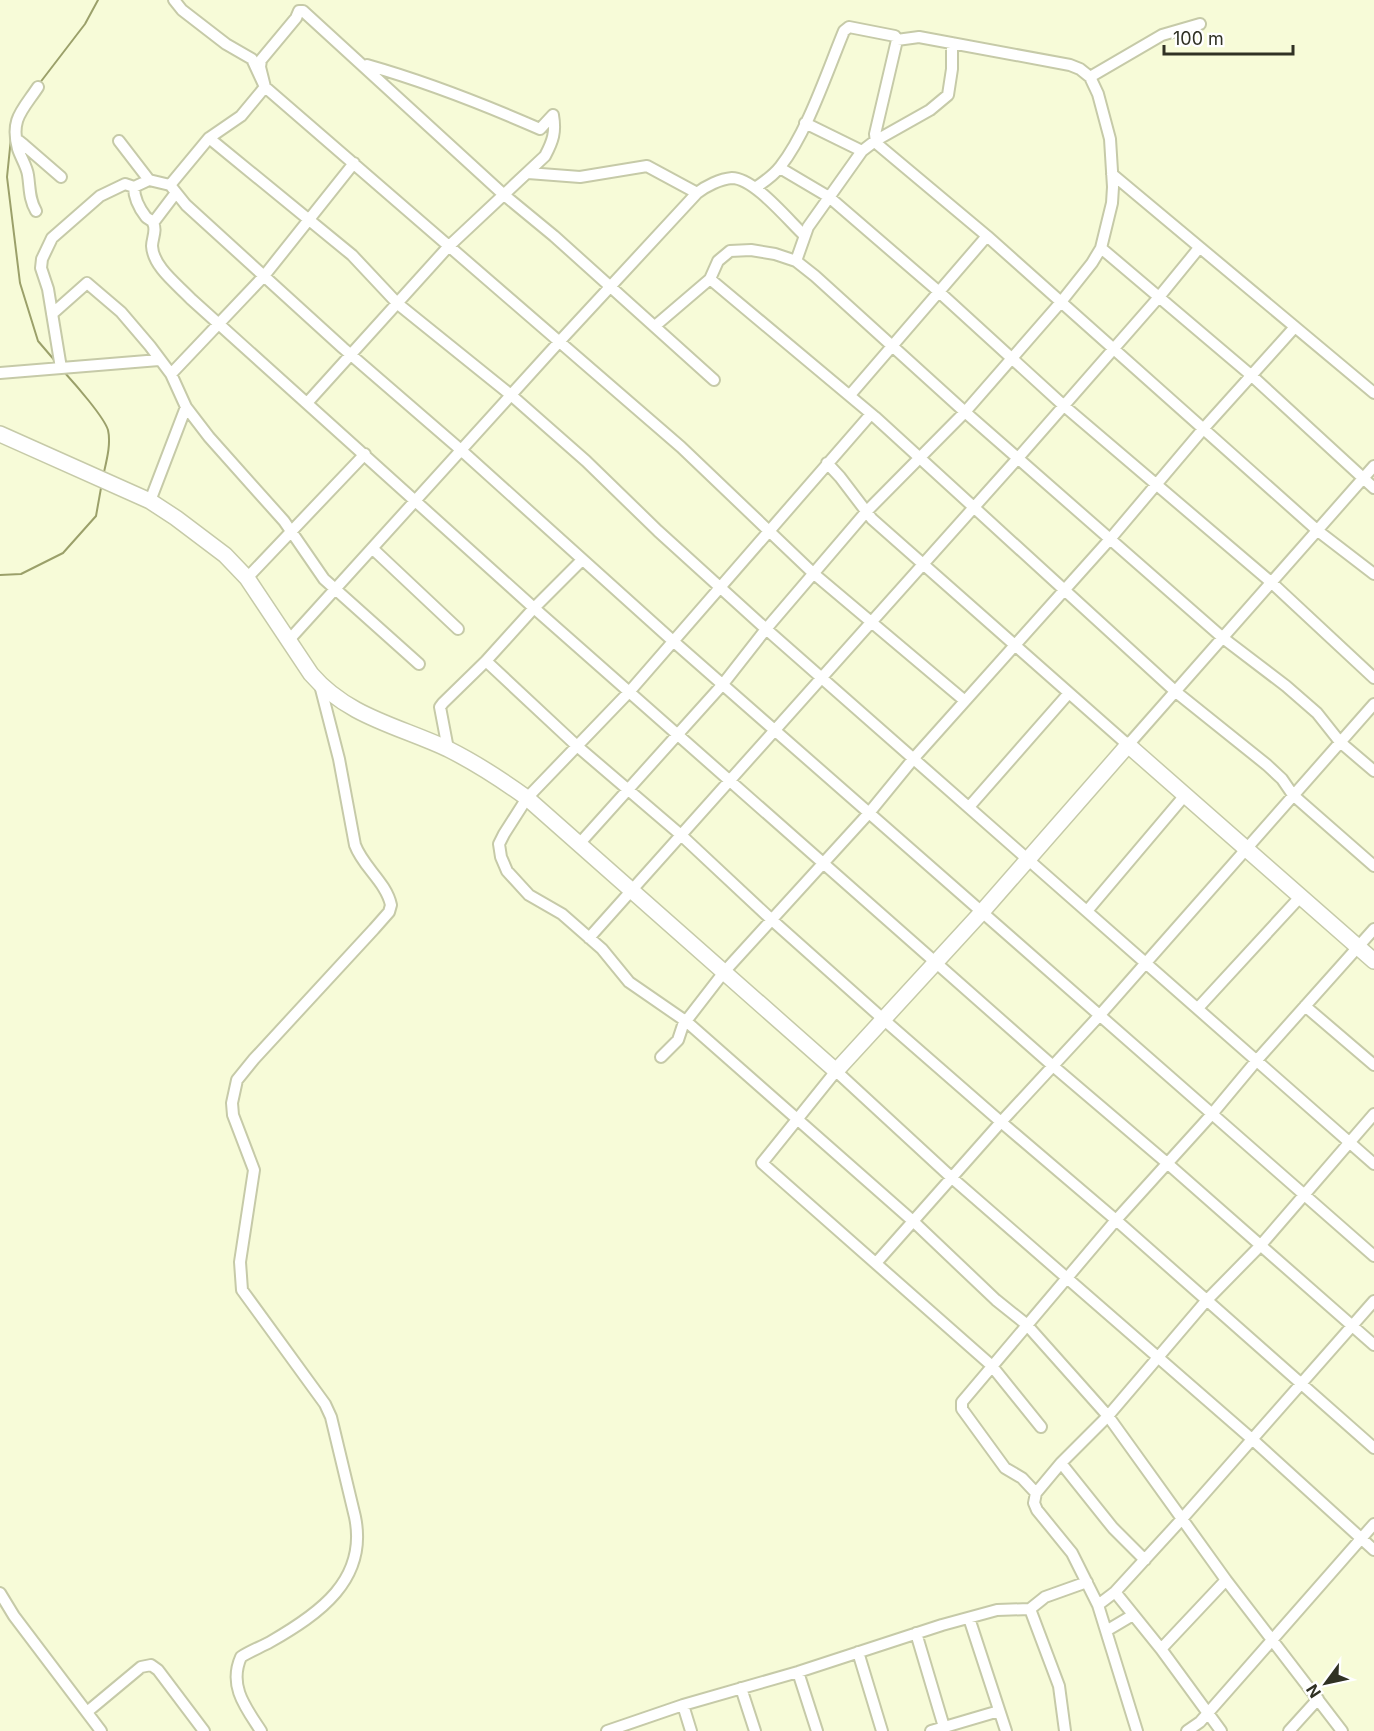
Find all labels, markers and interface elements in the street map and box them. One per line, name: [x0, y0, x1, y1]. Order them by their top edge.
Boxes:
scale bar: [1164, 18, 1293, 56]
text: 100 m: [1173, 28, 1224, 49]
north arrow: [1296, 1653, 1356, 1713]
text: N: [1302, 1681, 1325, 1702]

